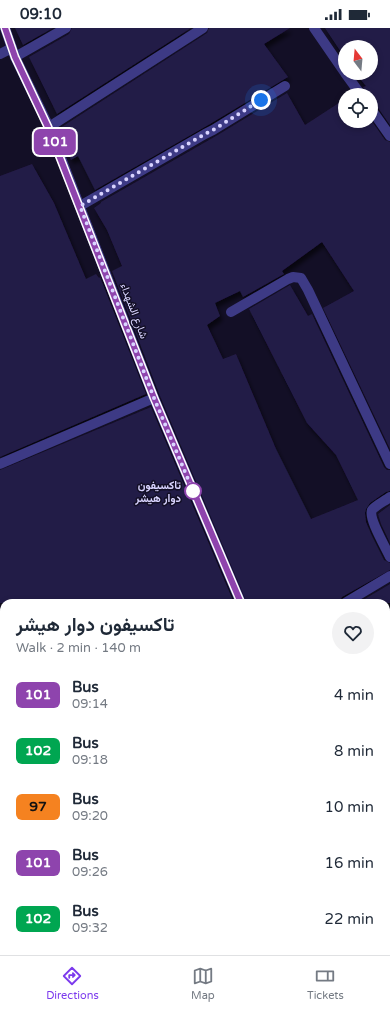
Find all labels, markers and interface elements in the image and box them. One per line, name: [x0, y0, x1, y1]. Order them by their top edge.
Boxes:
text: 09:10: [20, 5, 62, 23]
north arrow: [338, 40, 378, 80]
map controls: [338, 40, 378, 128]
button: locate: [338, 88, 378, 128]
your location: [251, 90, 271, 110]
line badge: 101: [32, 129, 78, 155]
text: 101: [42, 133, 68, 150]
street label: شارع الشهداء: [117, 281, 151, 341]
place label: تاكسيفون دوار هيشر: [134, 479, 182, 505]
marker: تاكسيفون دوار هيشر: [184, 482, 202, 500]
button: heart: [332, 612, 374, 654]
text: تاكسيفون دوار هيشر: [16, 614, 174, 636]
text: Walk · 2 min · 140 m: [16, 640, 141, 656]
text: Bus: [72, 678, 99, 696]
text: 101: [25, 686, 51, 703]
text: 4 min: [334, 686, 374, 704]
text: 09:14: [72, 696, 108, 712]
text: Bus: [72, 734, 99, 752]
text: 102: [25, 742, 51, 759]
text: 8 min: [334, 742, 374, 760]
text: 09:18: [72, 752, 108, 768]
text: Bus: [72, 790, 99, 808]
text: 97: [29, 798, 47, 815]
text: 10 min: [325, 798, 374, 816]
text: 09:20: [72, 808, 108, 824]
text: Bus: [72, 846, 99, 864]
text: 101: [25, 854, 51, 871]
text: 16 min: [325, 854, 374, 872]
text: 09:26: [72, 864, 108, 880]
text: Bus: [72, 902, 99, 920]
text: 102: [25, 910, 51, 927]
text: 22 min: [325, 910, 374, 928]
text: 09:32: [72, 920, 108, 936]
tab: Directions: [46, 965, 99, 1002]
tab: Map: [191, 965, 215, 1002]
tab: Tickets: [307, 965, 344, 1002]

